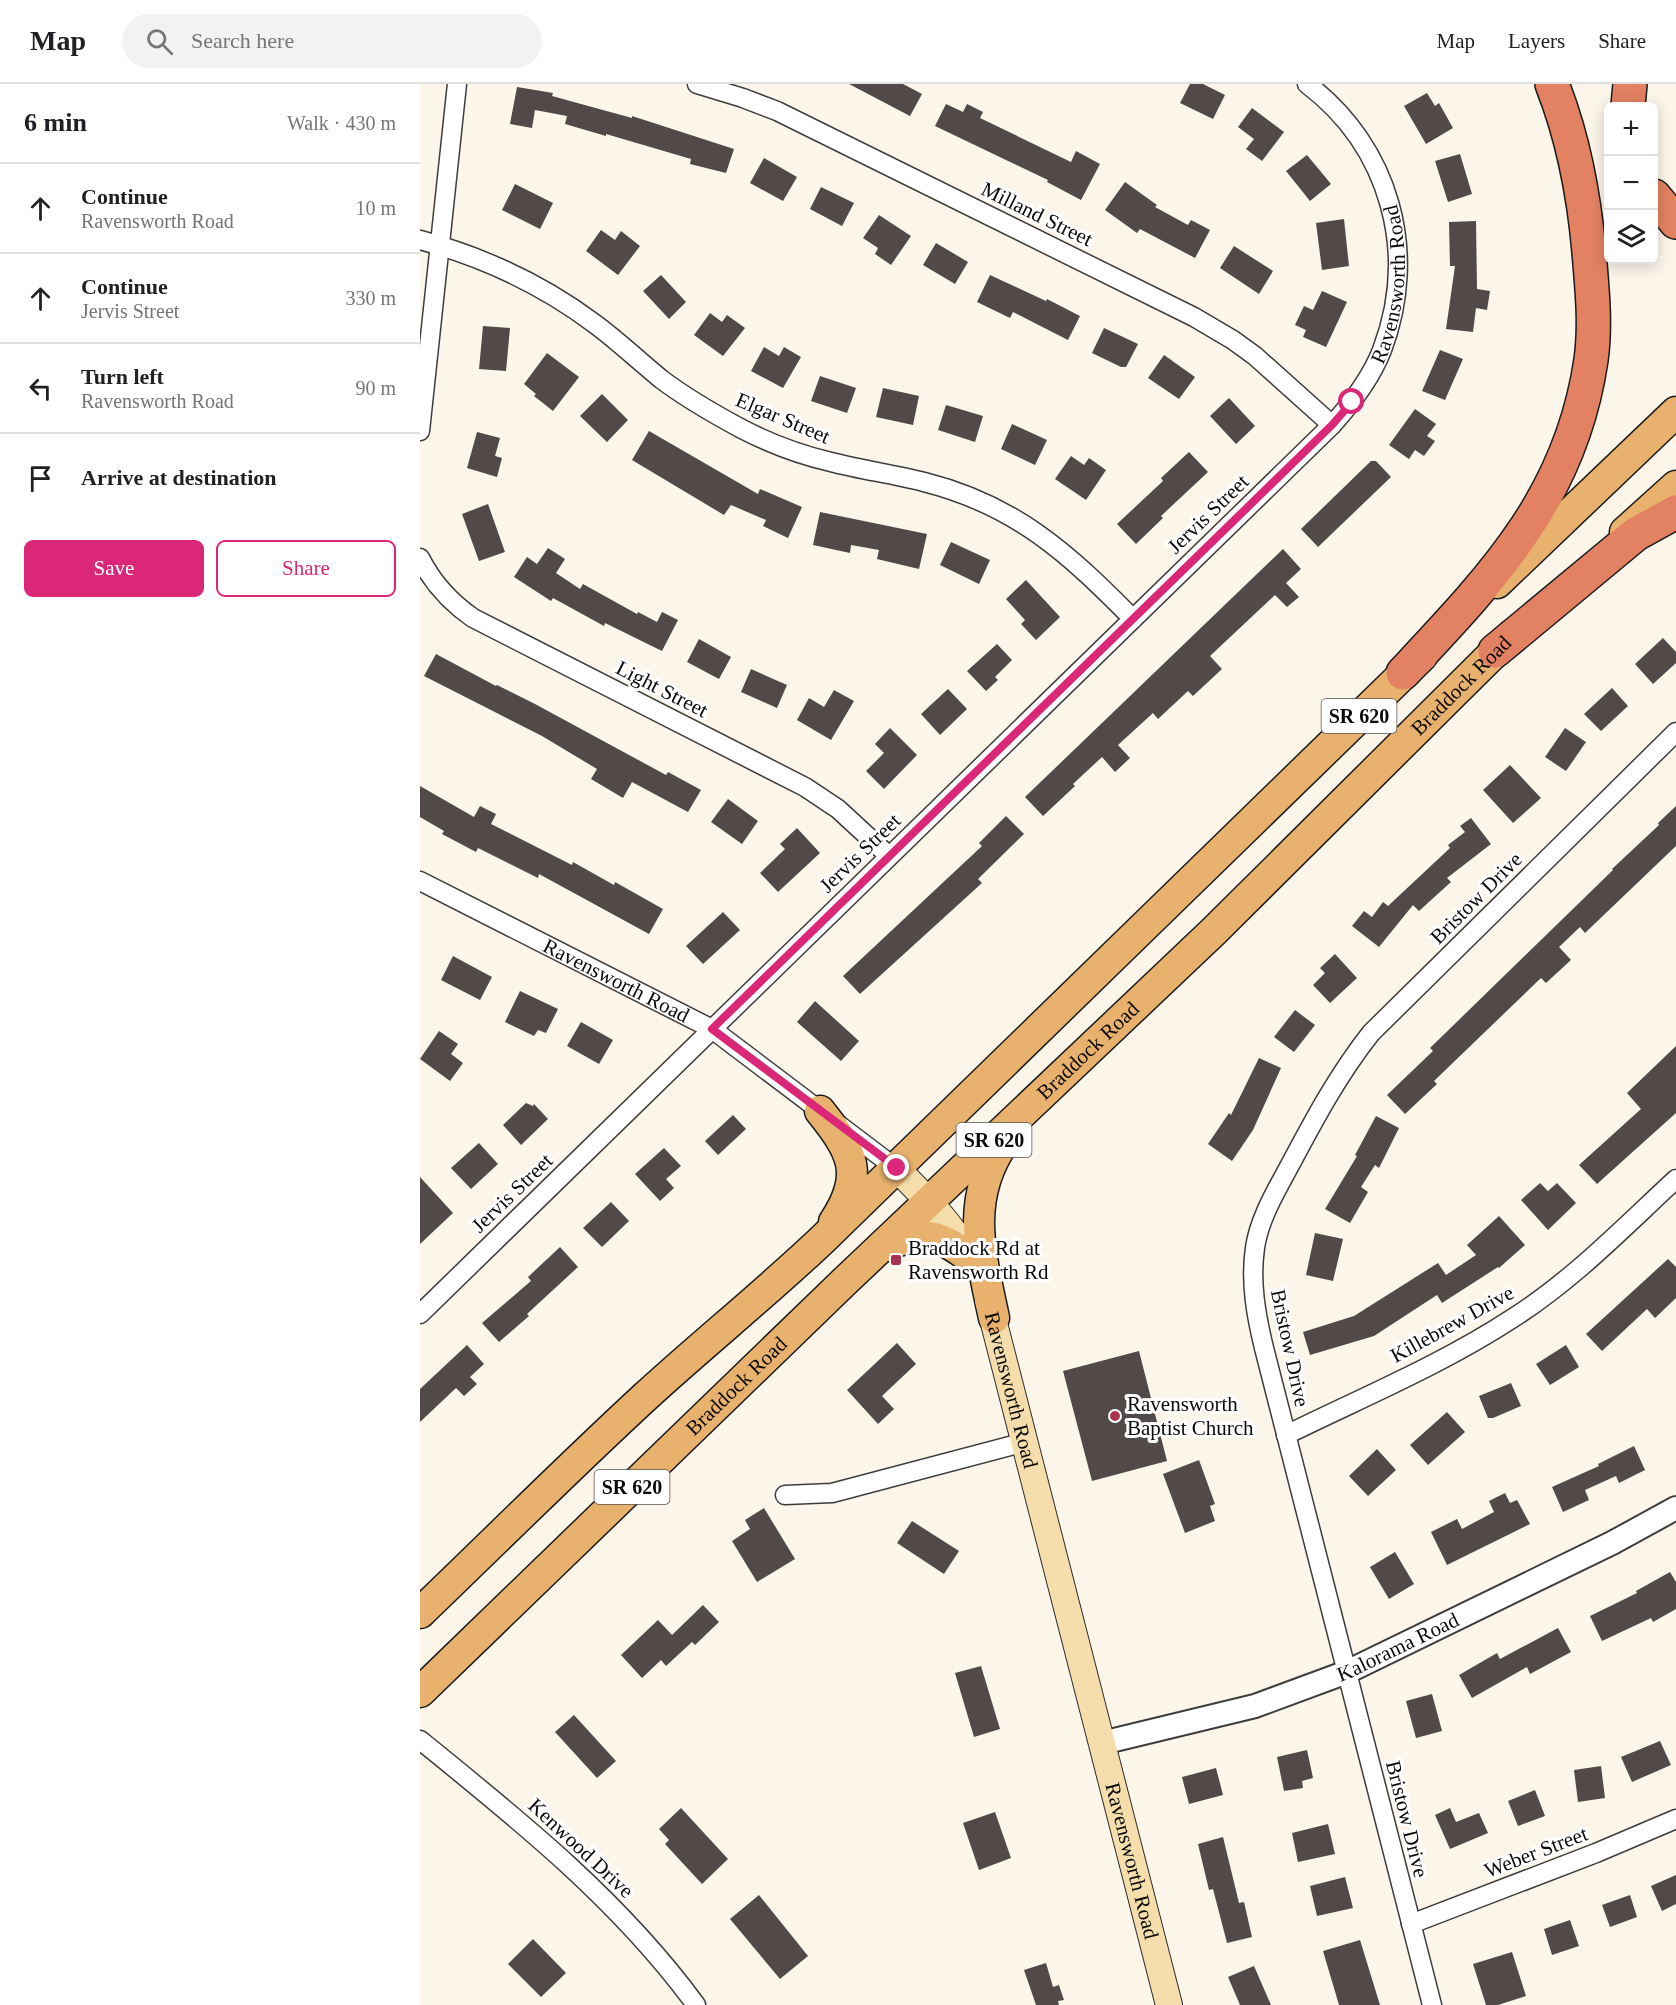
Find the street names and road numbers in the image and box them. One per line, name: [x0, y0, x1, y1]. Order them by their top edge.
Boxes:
street label: Milland Street: [977, 177, 1097, 251]
street label: Ravensworth Road: [1366, 202, 1410, 367]
street label: Elgar Street: [732, 387, 834, 449]
street label: Jervis Street: [1163, 469, 1254, 558]
street label: Braddock Road: [1406, 631, 1516, 740]
street label: Light Street: [612, 656, 712, 722]
road number: SR 620: [1322, 699, 1396, 733]
street label: Jervis Street: [815, 808, 906, 897]
street label: Bristow Drive: [1425, 847, 1527, 949]
street label: Ravensworth Road: [539, 933, 694, 1028]
street label: Braddock Road: [1032, 996, 1144, 1105]
road number: SR 620: [956, 1123, 1032, 1157]
street label: Jervis Street: [467, 1148, 558, 1237]
street label: Killebrew Drive: [1386, 1280, 1518, 1368]
street label: Bristow Drive: [1266, 1287, 1314, 1409]
street label: Ravensworth Road: [980, 1309, 1043, 1471]
street label: Braddock Road: [681, 1332, 792, 1440]
road number: SR 620: [594, 1470, 670, 1504]
street label: Kalorama Road: [1334, 1607, 1463, 1687]
street label: Bristow Drive: [1381, 1758, 1433, 1880]
street label: Ravensworth Road: [1100, 1780, 1164, 1942]
street label: Kenwood Drive: [524, 1793, 638, 1903]
street label: Weber Street: [1481, 1821, 1591, 1883]

